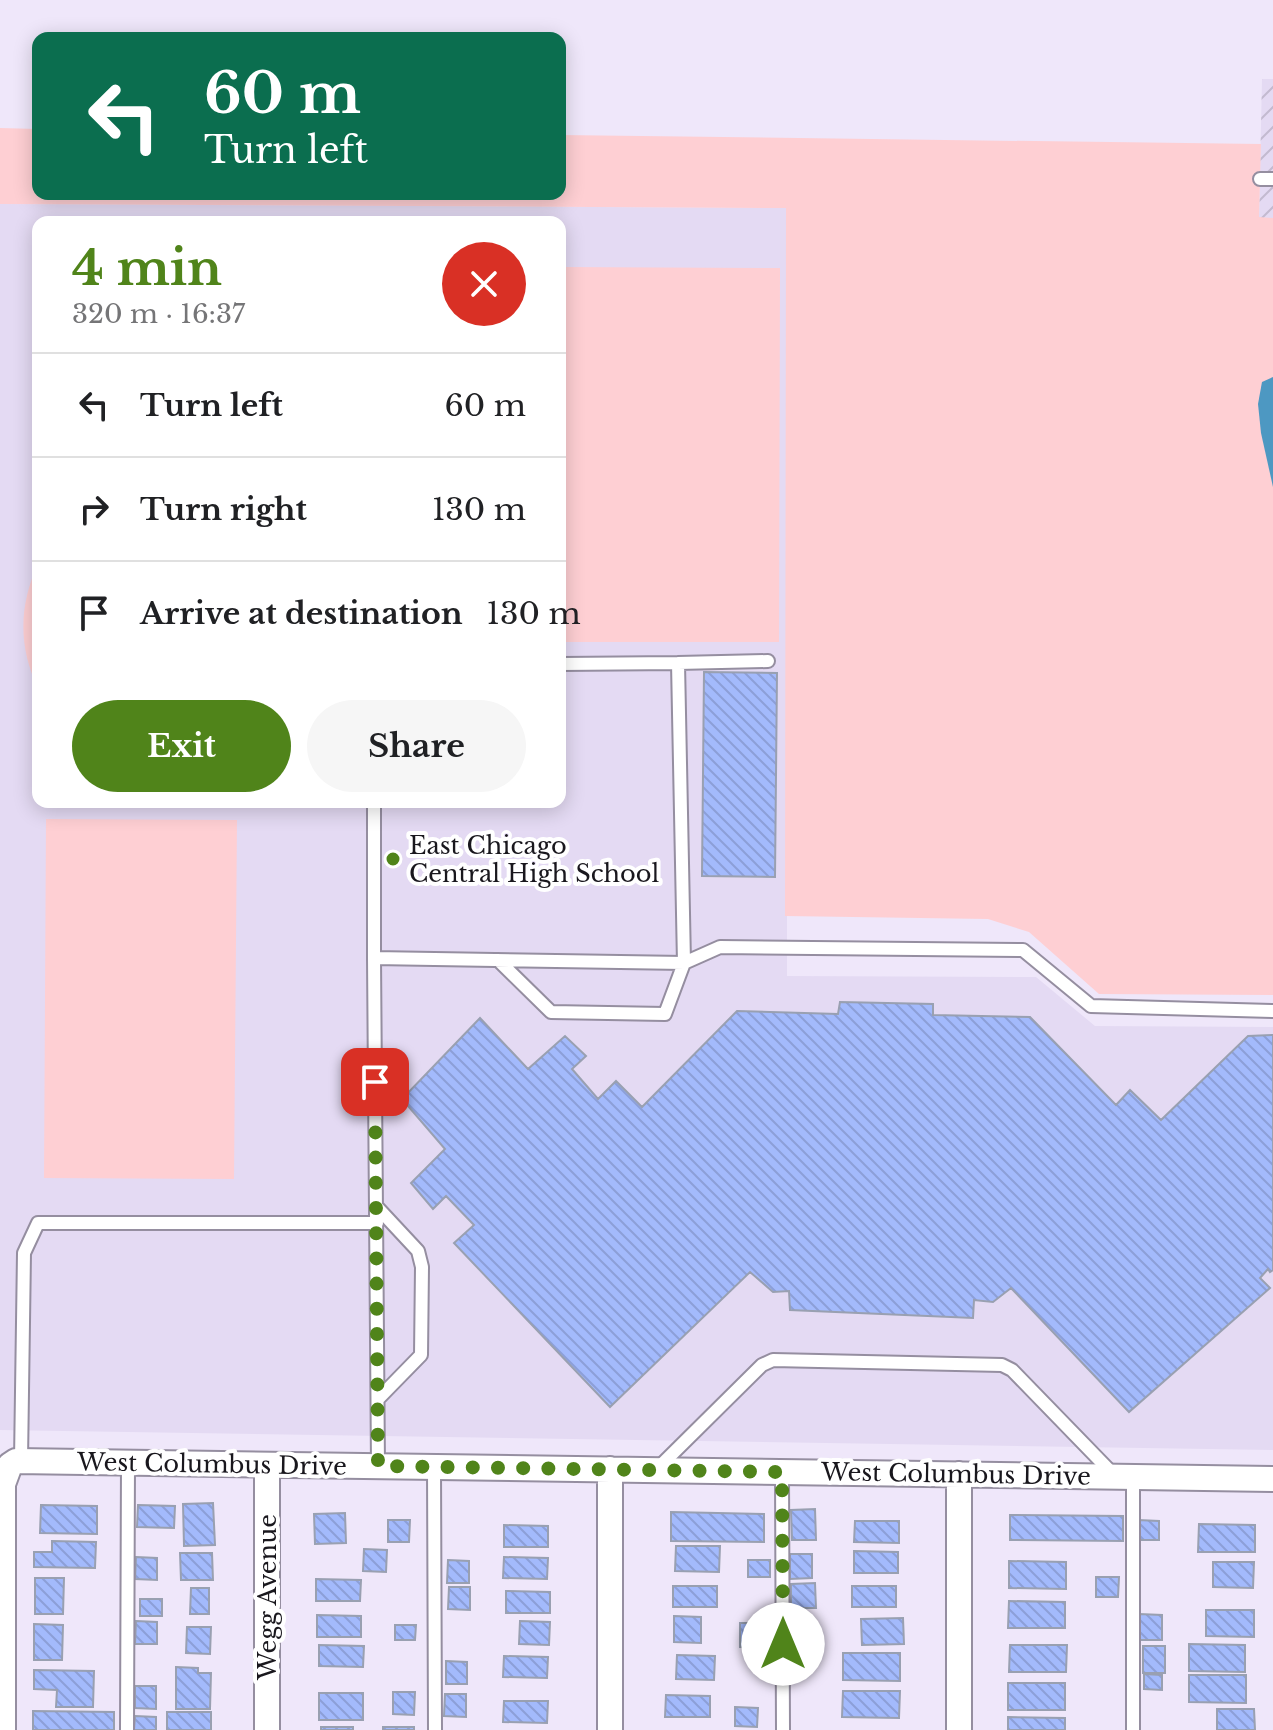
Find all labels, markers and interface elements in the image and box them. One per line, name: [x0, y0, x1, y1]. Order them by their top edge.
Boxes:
text: 60 m: [204, 59, 361, 128]
icon: left: [72, 64, 176, 168]
text: Turn left: [204, 128, 368, 173]
text: 4 min: [72, 238, 222, 298]
button: close: [442, 242, 526, 326]
text: 320 m · 16:37: [72, 298, 245, 330]
icon: left: [72, 383, 116, 427]
text: Turn left: [140, 387, 283, 424]
text: 60 m: [444, 387, 526, 424]
icon: right: [72, 487, 116, 531]
text: Turn right: [140, 491, 307, 528]
text: 130 m: [432, 491, 526, 528]
icon: arrive: [72, 591, 116, 635]
text: Arrive at destination: [140, 595, 463, 632]
text: 130 m: [487, 595, 581, 632]
button: Exit: [72, 700, 291, 792]
button: Share: [307, 700, 526, 792]
place label: East Chicago Central High School: [409, 831, 659, 888]
marker: East Chicago Central High School: [384, 850, 402, 868]
pin: [341, 1048, 409, 1116]
icon: arrive: [353, 1060, 397, 1104]
street label: West Columbus Drive: [76, 1447, 347, 1481]
street label: West Columbus Drive: [820, 1457, 1091, 1491]
street label: Wegg Avenue: [253, 1514, 282, 1681]
position arrow: [741, 1602, 825, 1686]

